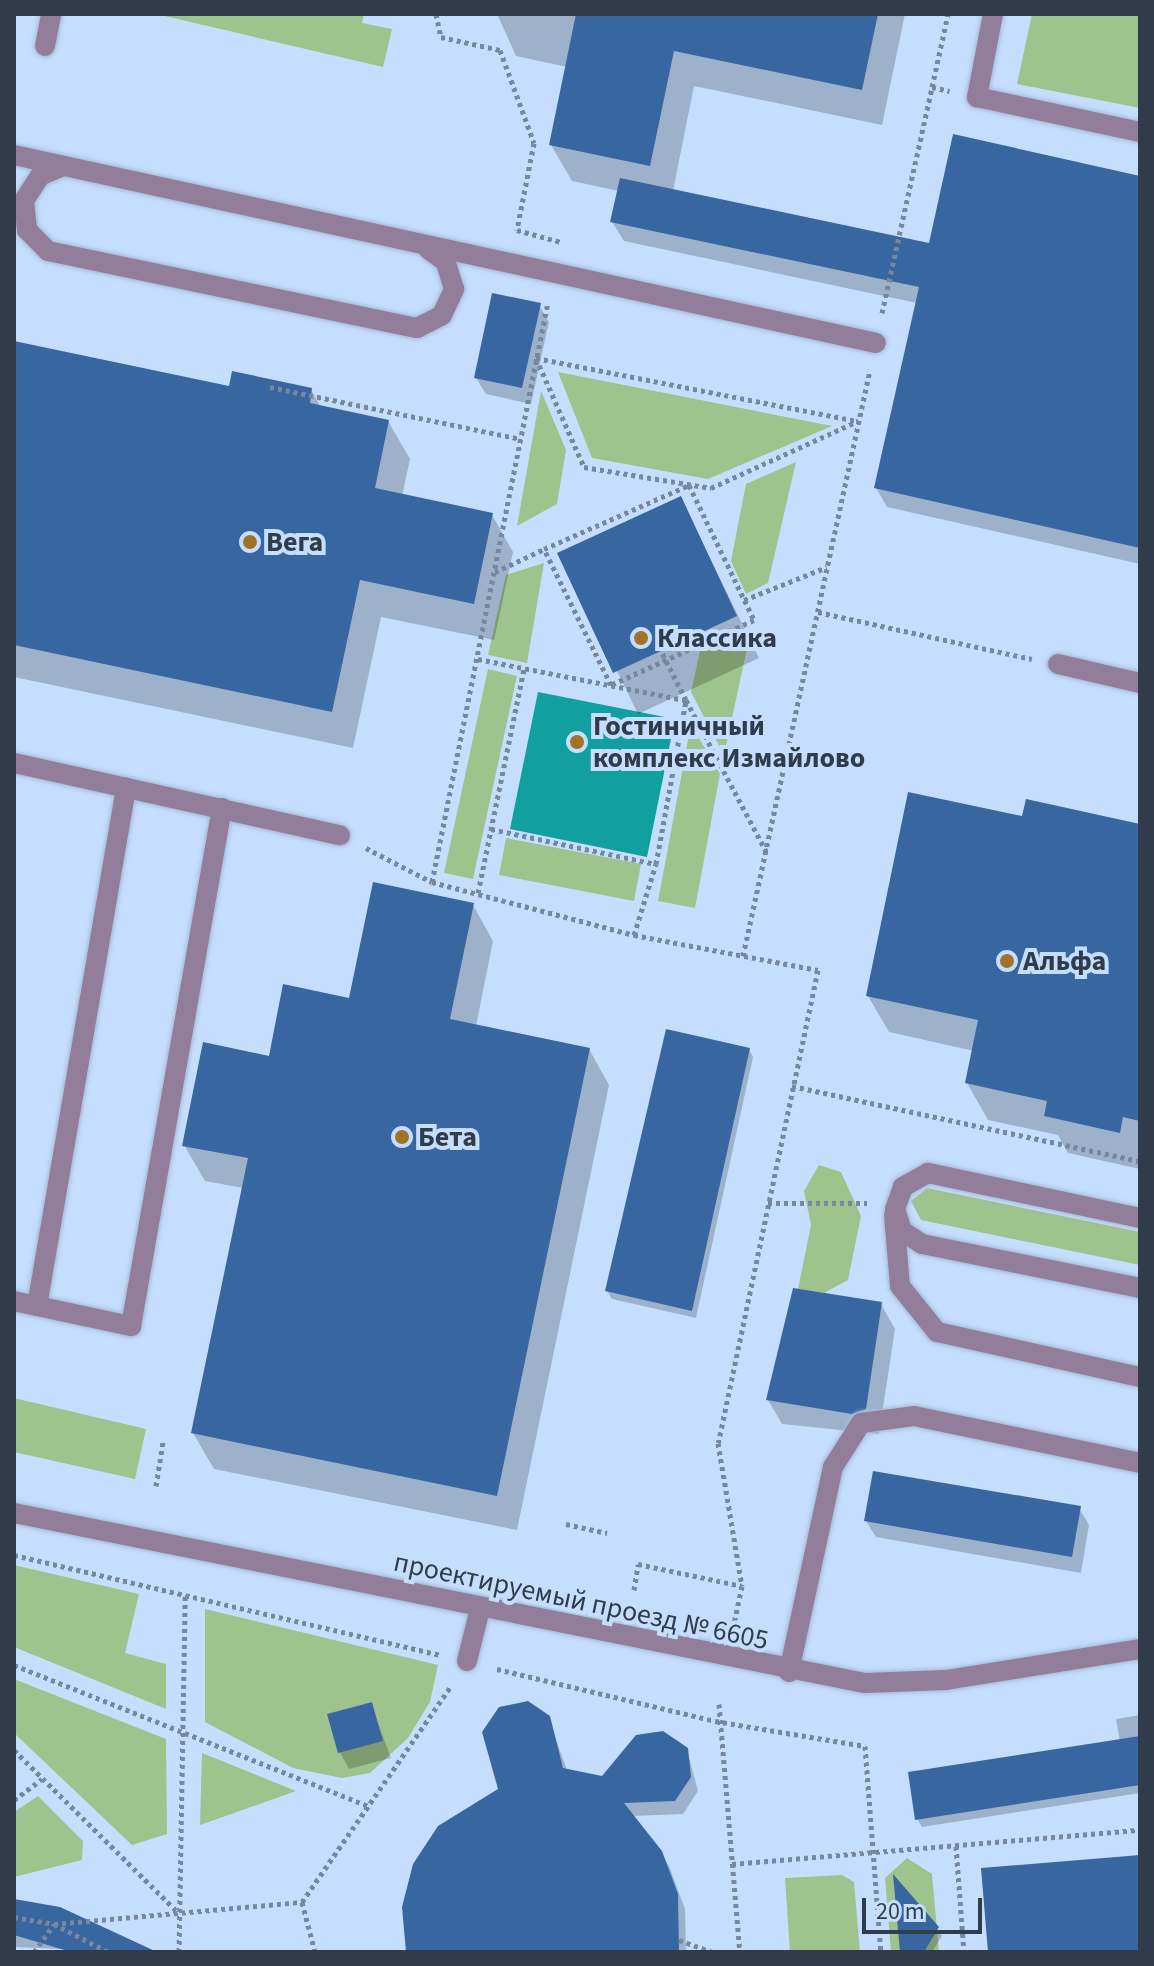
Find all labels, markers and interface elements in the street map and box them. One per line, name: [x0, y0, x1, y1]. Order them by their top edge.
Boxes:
place label: Вега: [266, 525, 323, 559]
marker: Вега: [241, 533, 259, 551]
place label: Классика: [657, 621, 777, 655]
marker: Классика: [632, 629, 650, 647]
place label: Гостиничный комплекс Измайлово: [593, 709, 865, 775]
marker: Гостиничный комплекс Измайлово: [568, 733, 586, 751]
place label: Альфа: [1023, 944, 1106, 978]
marker: Альфа: [998, 952, 1016, 970]
place label: Бета: [418, 1120, 477, 1154]
marker: Бета: [393, 1128, 411, 1146]
street label: проектируемый проезд № 6605: [391, 1545, 771, 1657]
scale bar: [866, 1882, 986, 1932]
text: 20 m: [876, 1894, 925, 1929]

